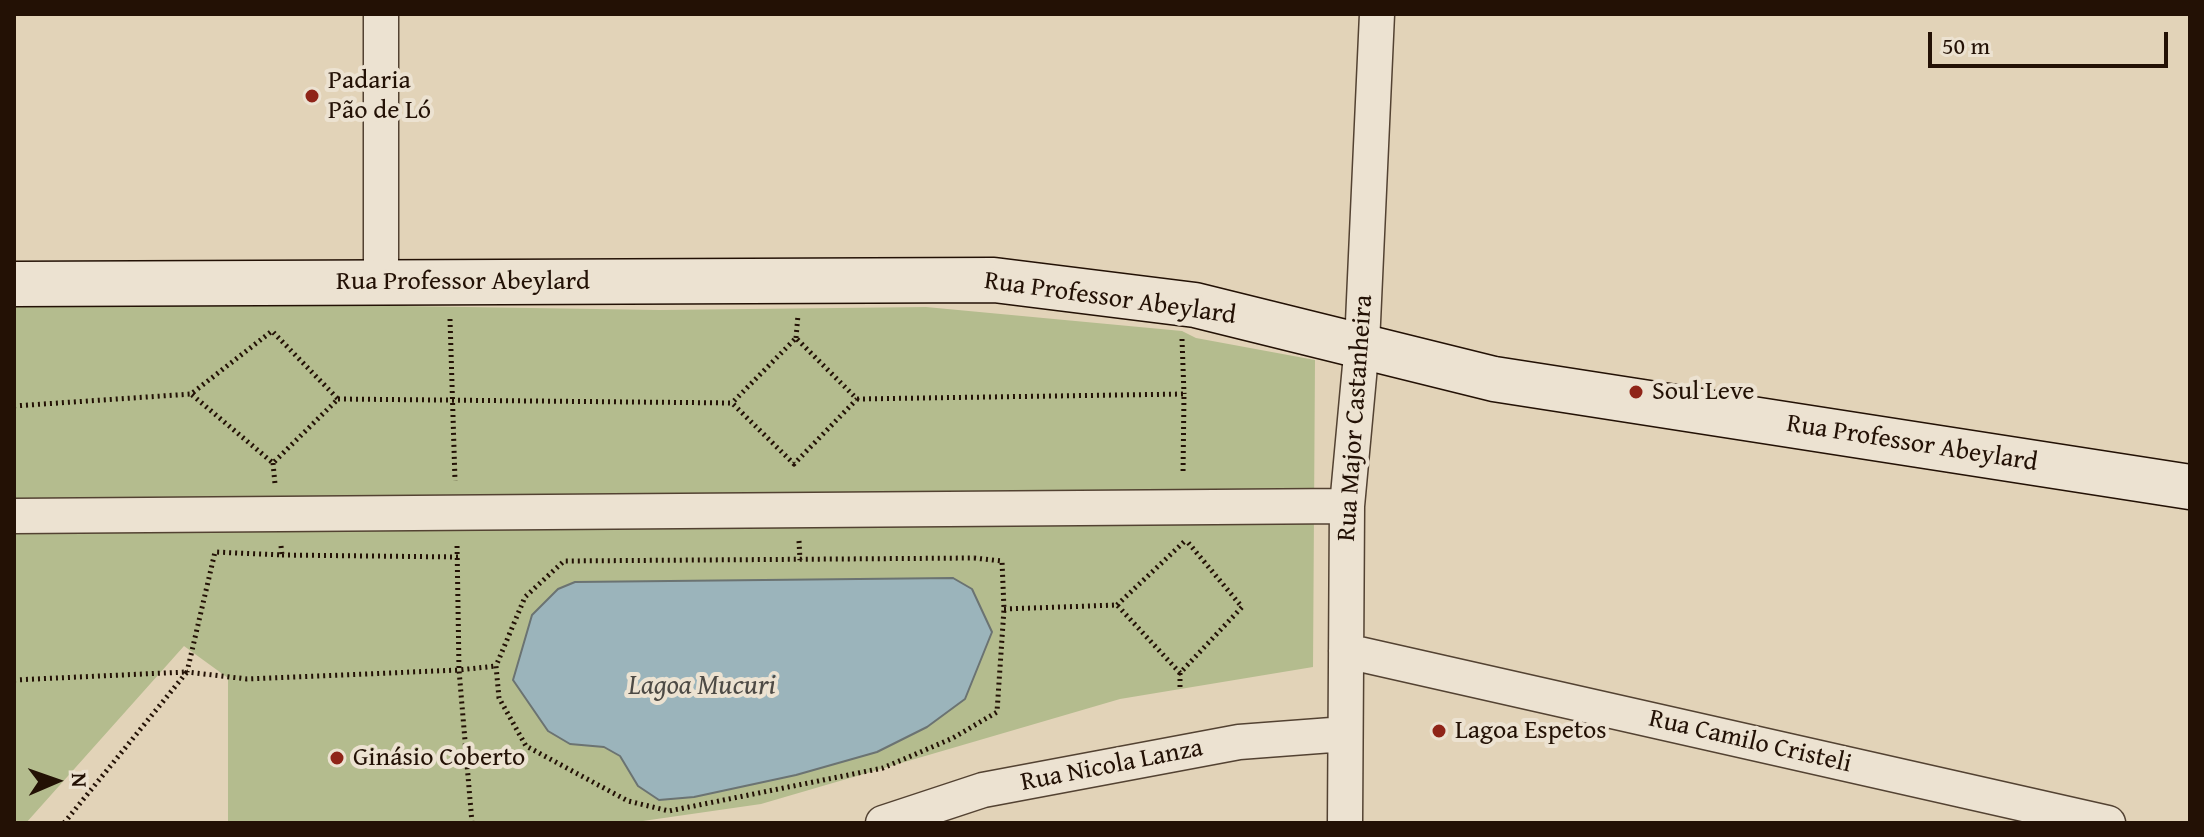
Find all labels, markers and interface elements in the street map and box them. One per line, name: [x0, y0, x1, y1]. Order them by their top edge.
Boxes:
scale bar: [1932, 16, 2172, 66]
text: 50 m: [1942, 28, 1990, 63]
place label: Padaria Pão de Ló: [328, 65, 431, 126]
marker: Padaria Pão de Ló: [303, 87, 321, 105]
street label: Rua Professor Abeylard: [336, 266, 590, 298]
street label: Rua Professor Abeylard: [982, 266, 1238, 332]
street label: Rua Major Castanheira: [1332, 294, 1380, 542]
place label: Soul Leve: [1652, 376, 1754, 408]
marker: Soul Leve: [1627, 383, 1645, 401]
street label: Rua Professor Abeylard: [1784, 409, 2040, 479]
water label: Lagoa Mucuri: [628, 670, 776, 704]
street label: Rua Camilo Cristeli: [1646, 704, 1854, 780]
place label: Lagoa Espetos: [1455, 715, 1607, 747]
marker: Lagoa Espetos: [1430, 722, 1448, 740]
street label: Rua Nicola Lanza: [1018, 733, 1206, 799]
north arrow: [16, 741, 96, 821]
place label: Ginásio Coberto: [353, 742, 525, 774]
marker: Ginásio Coberto: [328, 749, 346, 767]
text: N: [64, 772, 96, 788]

